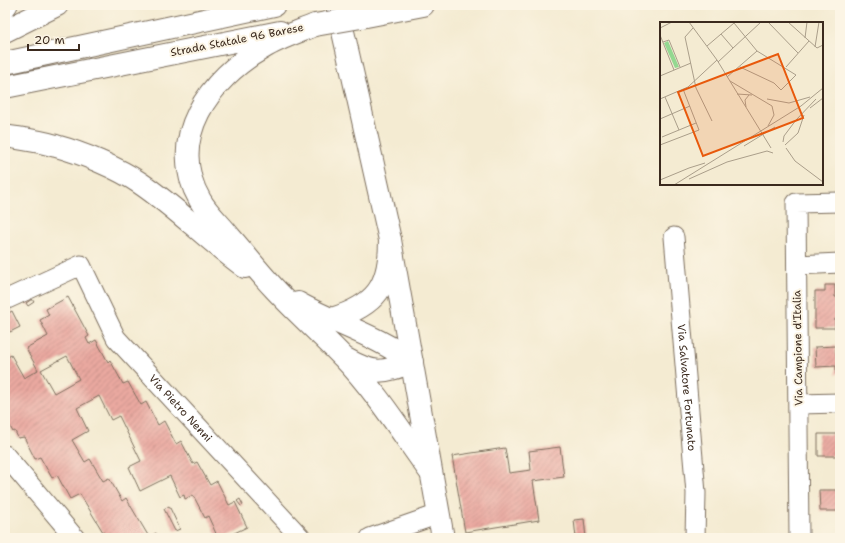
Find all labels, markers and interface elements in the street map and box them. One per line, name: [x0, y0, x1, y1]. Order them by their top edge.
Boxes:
street label: Strada Statale 96 Barese: [169, 20, 305, 60]
inset map: [660, 22, 823, 185]
scale bar: [28, 26, 79, 52]
text: 20 m: [34, 32, 65, 48]
street label: Via Campione d'Italia: [789, 290, 807, 406]
street label: Via Salvatore Fortunato: [674, 323, 700, 452]
street label: Via Pietro Nenni: [146, 371, 216, 445]

